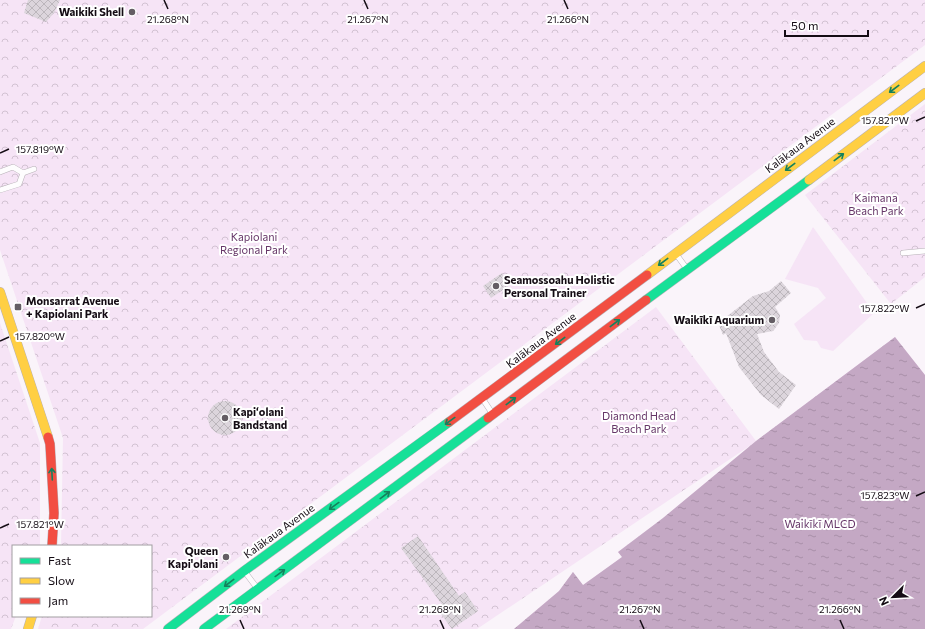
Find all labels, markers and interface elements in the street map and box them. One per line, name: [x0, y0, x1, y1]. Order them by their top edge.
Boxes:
place label: Waikiki Shell: [59, 5, 124, 18]
marker: Waikiki Shell: [127, 7, 137, 17]
scale bar: [785, 12, 868, 38]
text: 21.268°N: [147, 13, 189, 25]
text: 21.267°N: [347, 13, 389, 25]
text: 21.266°N: [547, 13, 589, 25]
text: 50 m: [791, 18, 819, 32]
one-way arrow: [888, 85, 899, 94]
street label: Kalākaua Avenue: [762, 114, 837, 175]
text: 157.821°W: [861, 114, 909, 126]
text: 157.819°W: [16, 143, 64, 155]
one-way arrow: [833, 153, 844, 161]
one-way arrow: [784, 163, 795, 171]
park label: Kaimana Beach Park: [848, 191, 904, 217]
park label: Kapiolani Regional Park: [220, 230, 288, 256]
one-way arrow: [657, 257, 668, 266]
place label: Seamossoahu Holistic Personal Trainer: [504, 273, 615, 299]
marker: Seamossoahu Holistic Personal Trainer: [491, 281, 501, 291]
place label: Monsarrat Avenue + Kapiolani Park: [26, 294, 119, 320]
marker: Monsarrat Avenue + Kapiolani Park: [13, 302, 23, 312]
text: 157.822°W: [861, 302, 909, 314]
street label: Kalākaua Avenue: [503, 309, 578, 370]
place label: Waikīkī Aquarium: [674, 313, 764, 326]
marker: Waikīkī Aquarium: [767, 315, 777, 325]
one-way arrow: [610, 319, 621, 327]
text: 157.820°W: [15, 330, 65, 342]
one-way arrow: [554, 336, 565, 345]
one-way arrow: [505, 396, 516, 405]
place label: Kapiʻolani Bandstand: [233, 405, 287, 431]
park label: Diamond Head Beach Park: [602, 409, 676, 435]
marker: Kapiʻolani Bandstand: [220, 413, 230, 423]
one-way arrow: [445, 417, 456, 425]
one-way arrow: [48, 468, 55, 481]
text: 157.823°W: [861, 489, 909, 501]
one-way arrow: [379, 491, 390, 499]
street label: Kalākaua Avenue: [241, 501, 317, 561]
one-way arrow: [328, 502, 339, 510]
park label: Waikīkī MLCD: [784, 517, 856, 530]
text: 157.821°W: [16, 518, 64, 530]
place label: Queen Kapi'olani: [168, 544, 218, 570]
legend: [12, 545, 152, 617]
marker: Queen Kapi'olani: [221, 552, 231, 562]
text: Fast: [48, 553, 71, 567]
one-way arrow: [274, 568, 285, 577]
text: Slow: [48, 573, 75, 587]
north arrow: [873, 577, 913, 617]
one-way arrow: [224, 579, 235, 587]
text: Jam: [48, 593, 68, 608]
text: N: [876, 595, 891, 608]
text: 21.269°N: [219, 603, 261, 615]
text: 21.268°N: [419, 603, 461, 615]
text: 21.267°N: [619, 603, 661, 615]
text: 21.266°N: [819, 603, 861, 615]

